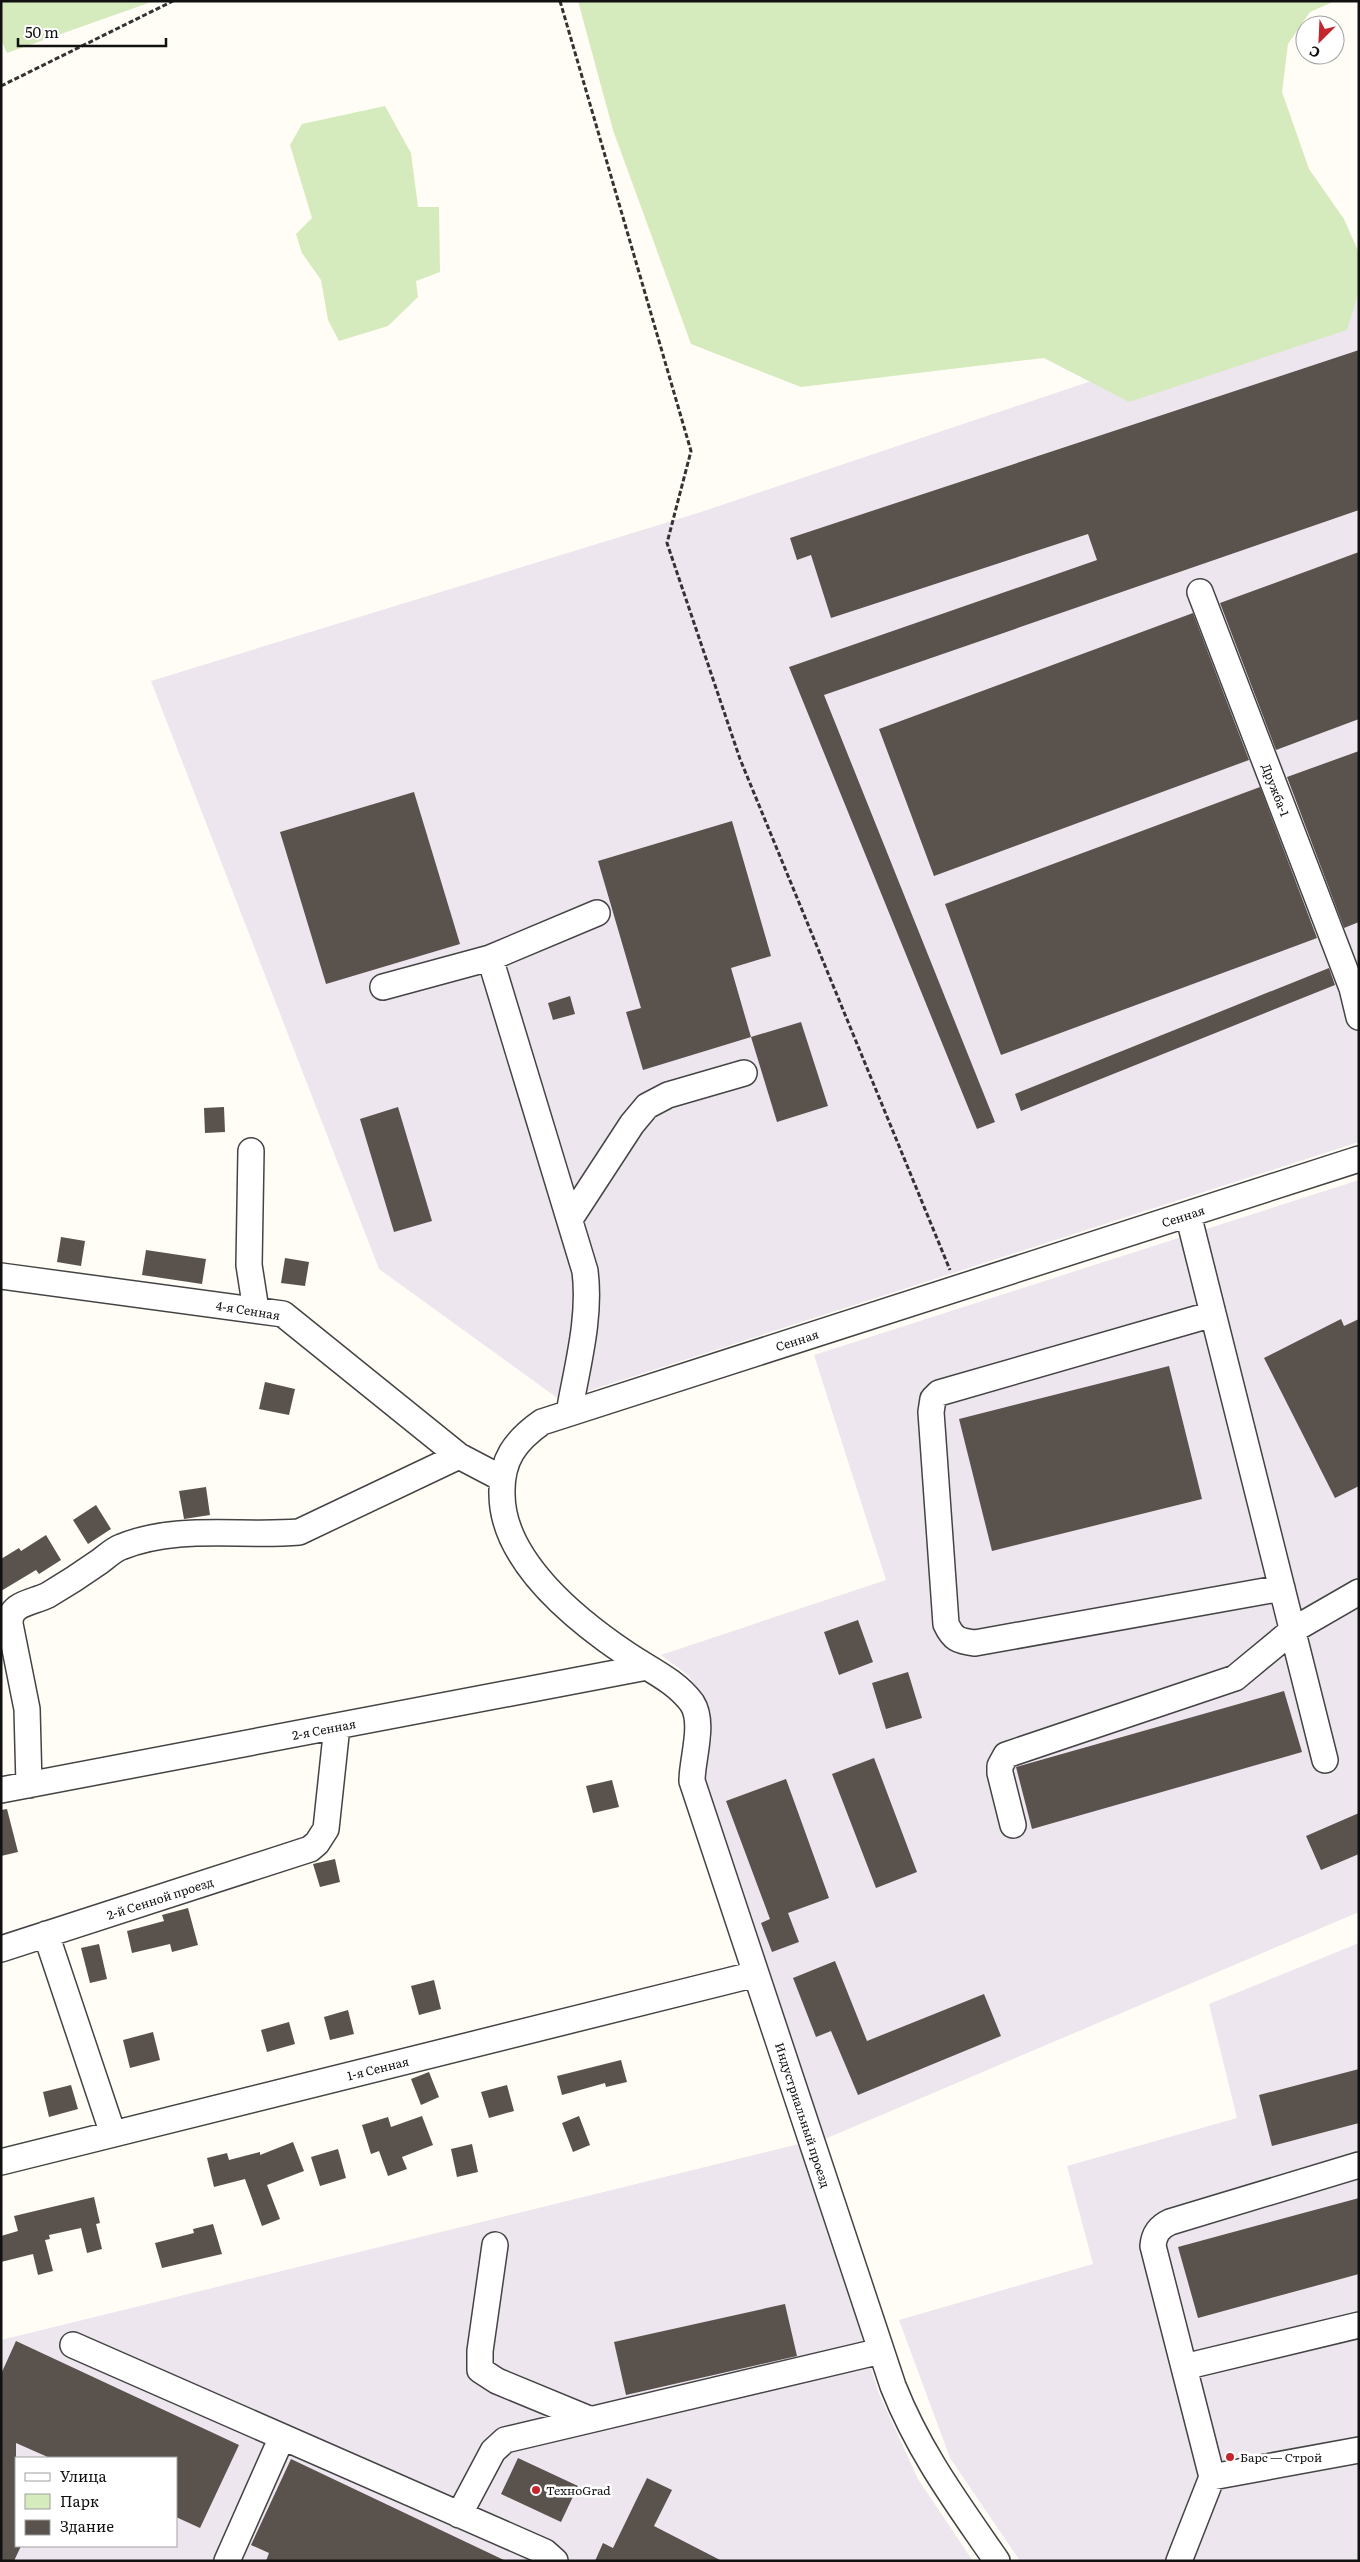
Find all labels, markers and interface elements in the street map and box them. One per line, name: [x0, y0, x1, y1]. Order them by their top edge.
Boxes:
scale bar: [18, 15, 165, 47]
north arrow: [1295, 15, 1345, 65]
text: 50 m: [25, 20, 59, 43]
text: С: [1306, 42, 1323, 64]
street label: Дружба-1: [1258, 761, 1294, 819]
street label: Сенная: [1159, 1201, 1207, 1231]
street label: 4-я Сенная: [215, 1296, 281, 1324]
street label: Сенная: [773, 1325, 821, 1355]
street label: 2-я Сенная: [291, 1714, 357, 1744]
street label: 2-й Сенной проезд: [104, 1872, 216, 1924]
street label: Индустриальный проезд: [771, 2040, 835, 2190]
street label: 1-я Сенная: [345, 2052, 411, 2084]
place label: Барс — Строй: [1240, 2448, 1322, 2466]
marker: Барс — Строй: [1224, 2451, 1236, 2463]
legend: [15, 2457, 178, 2547]
text: Улица: [60, 2464, 108, 2487]
place label: ТехноGrad: [546, 2481, 611, 2499]
marker: ТехноGrad: [530, 2484, 542, 2496]
text: Парк: [60, 2489, 99, 2512]
text: Здание: [60, 2514, 114, 2537]

